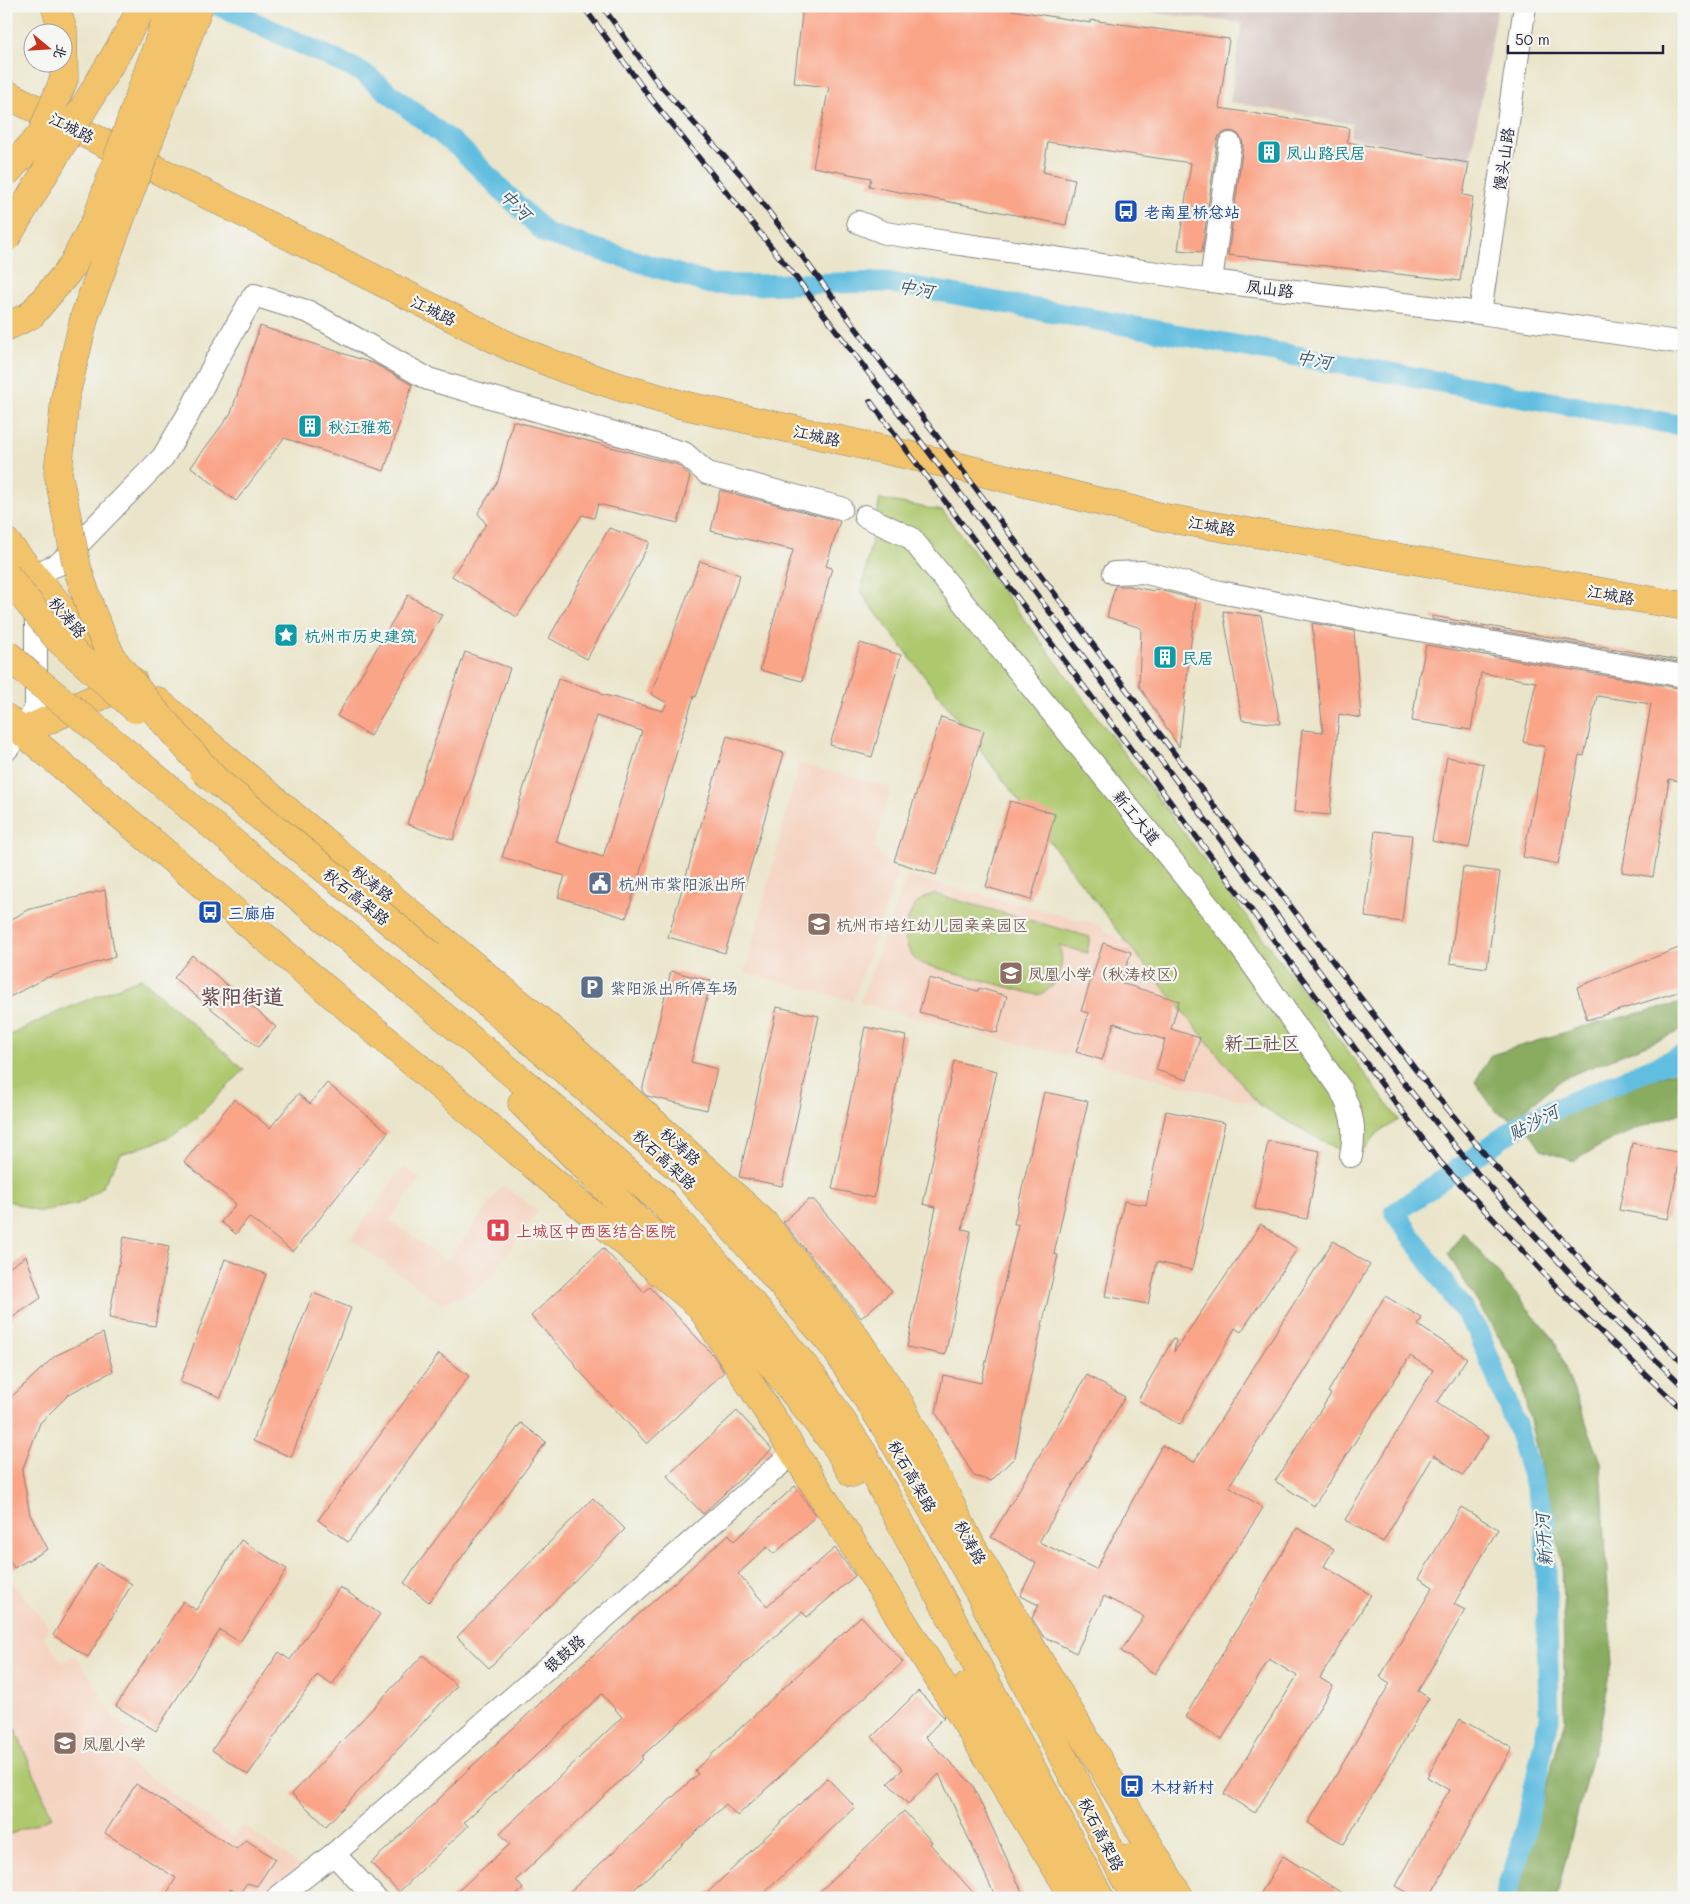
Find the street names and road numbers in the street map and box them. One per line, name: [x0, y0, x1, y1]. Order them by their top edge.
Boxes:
street label: 江城路: [46, 107, 98, 147]
street label: 馒头山路: [1488, 126, 1518, 192]
street label: 凤山路: [1245, 275, 1295, 301]
street label: 江城路: [408, 290, 460, 330]
street label: 江城路: [791, 420, 843, 450]
street label: 江城路: [1187, 510, 1237, 540]
street label: 江城路: [1586, 579, 1636, 609]
street label: 秋涛路: [45, 592, 91, 642]
street label: 新工大道: [1109, 786, 1165, 848]
street label: 秋涛路: [348, 860, 398, 906]
street label: 秋石高架路: [319, 863, 395, 929]
street label: 秋涛路: [656, 1122, 706, 1170]
street label: 秋石高架路: [629, 1124, 701, 1194]
street label: 秋石高架路: [884, 1436, 942, 1516]
street label: 秋涛路: [950, 1516, 992, 1568]
street label: 银鼓路: [539, 1629, 589, 1677]
street label: 秋石高架路: [1074, 1794, 1130, 1874]

